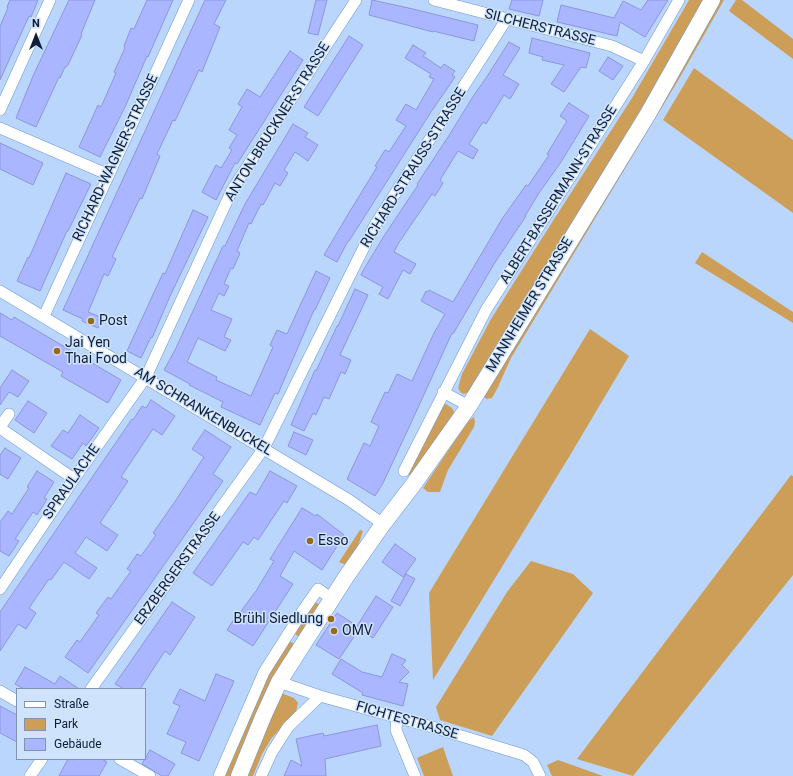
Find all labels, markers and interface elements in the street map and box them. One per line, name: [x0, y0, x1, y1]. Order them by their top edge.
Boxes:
street label: SILCHERSTRASSE: [483, 6, 597, 50]
north arrow: [16, 16, 56, 56]
text: N: [32, 17, 40, 30]
street label: ANTON-BRUCKNER-STRASSE: [222, 39, 334, 205]
street label: RICHARD-WAGNER-STRASSE: [70, 72, 162, 244]
street label: RICHARD-STRAUSS-STRASSE: [358, 85, 470, 251]
street label: ALBERT-BASSERMANN-STRASSE: [497, 103, 621, 287]
street label: MANNHEIMER STRASSE: [483, 234, 577, 376]
place label: Post: [99, 313, 128, 329]
marker: Post: [86, 316, 96, 326]
place label: Jai Yen Thai Food: [65, 335, 127, 368]
marker: Jai Yen Thai Food: [52, 346, 62, 356]
street label: AM SCHRANKENBUCKEL: [131, 364, 275, 460]
street label: SPRAULACHE: [40, 441, 104, 523]
street label: ERZBERGERSTRASSE: [131, 509, 225, 629]
place label: Esso: [318, 533, 348, 549]
marker: Esso: [305, 536, 315, 546]
place label: Brühl Siedlung: [233, 611, 323, 627]
marker: Brühl Siedlung: [326, 614, 336, 624]
place label: OMV: [342, 623, 373, 639]
marker: OMV: [329, 626, 339, 636]
legend: [16, 688, 146, 760]
text: Straße: [54, 697, 89, 711]
street label: FICHTESTRASSE: [354, 698, 460, 744]
text: Park: [54, 717, 78, 731]
text: Gebäude: [54, 737, 102, 751]

